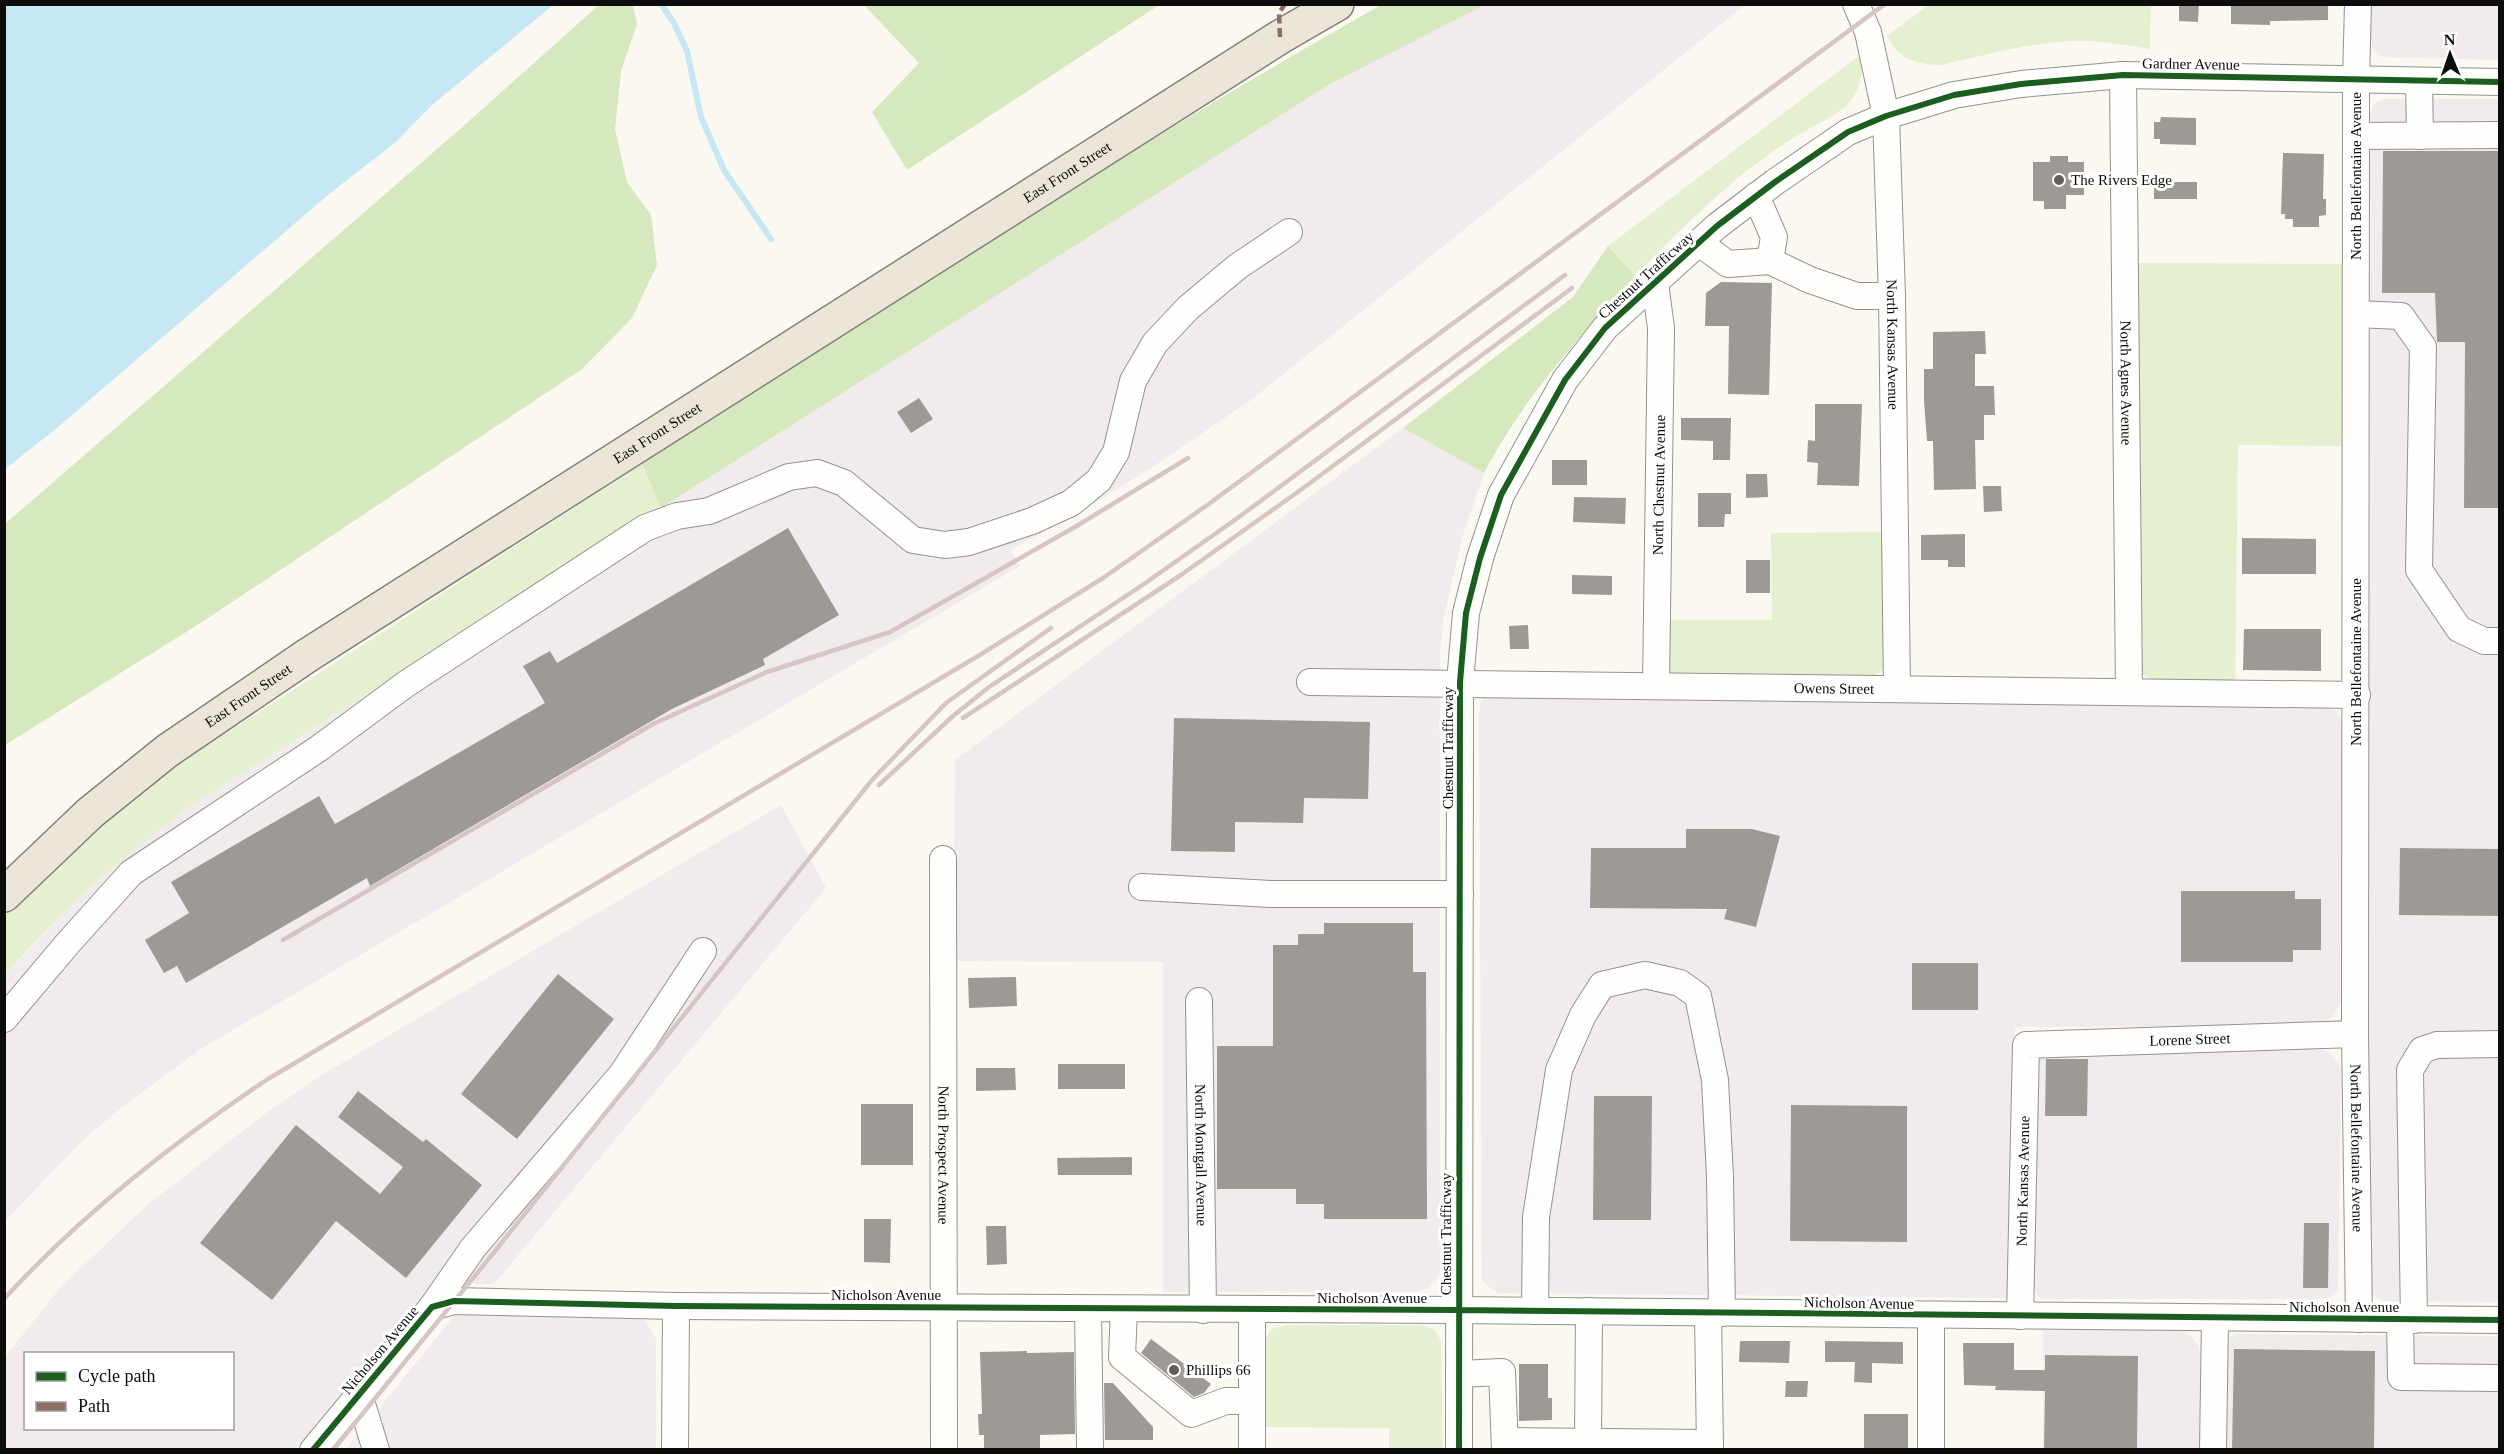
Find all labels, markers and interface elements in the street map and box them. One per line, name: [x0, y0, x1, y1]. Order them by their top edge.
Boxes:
north arrow: [2420, 24, 2480, 84]
text: N: [2443, 31, 2456, 48]
street label: Gardner Avenue: [2142, 55, 2240, 73]
street label: North Bellefontaine Avenue: [2348, 92, 2364, 260]
street label: East Front Street: [1020, 138, 1115, 206]
place label: The Rivers Edge: [2071, 172, 2172, 188]
marker: The Rivers Edge: [2052, 173, 2066, 187]
street label: Chestnut Trafficway: [1595, 228, 1697, 322]
street label: North Kansas Avenue: [1883, 279, 1901, 410]
street label: North Agnes Avenue: [2117, 320, 2135, 446]
street label: East Front Street: [610, 399, 705, 467]
street label: North Chestnut Avenue: [1650, 414, 1668, 555]
street label: North Bellefontaine Avenue: [2348, 578, 2364, 746]
street label: East Front Street: [202, 660, 295, 731]
street label: Owens Street: [1794, 680, 1875, 697]
street label: Chestnut Trafficway: [1440, 686, 1456, 809]
street label: Lorene Street: [2149, 1030, 2232, 1049]
street label: North Bellefontaine Avenue: [2347, 1064, 2366, 1232]
street label: North Montgall Avenue: [1192, 1084, 1210, 1227]
street label: North Prospect Avenue: [935, 1085, 952, 1225]
street label: North Kansas Avenue: [2014, 1115, 2032, 1247]
street label: Chestnut Trafficway: [1438, 1172, 1454, 1295]
street label: Nicholson Avenue: [831, 1287, 941, 1303]
street label: Nicholson Avenue: [1317, 1290, 1427, 1306]
street label: Nicholson Avenue: [1804, 1294, 1915, 1312]
street label: Nicholson Avenue: [2289, 1299, 2399, 1315]
street label: Nicholson Avenue: [338, 1302, 422, 1397]
legend: [24, 1352, 234, 1430]
place label: Phillips 66: [1186, 1362, 1251, 1378]
marker: Phillips 66: [1167, 1363, 1181, 1377]
text: Cycle path: [78, 1366, 155, 1386]
text: Path: [78, 1396, 110, 1416]

